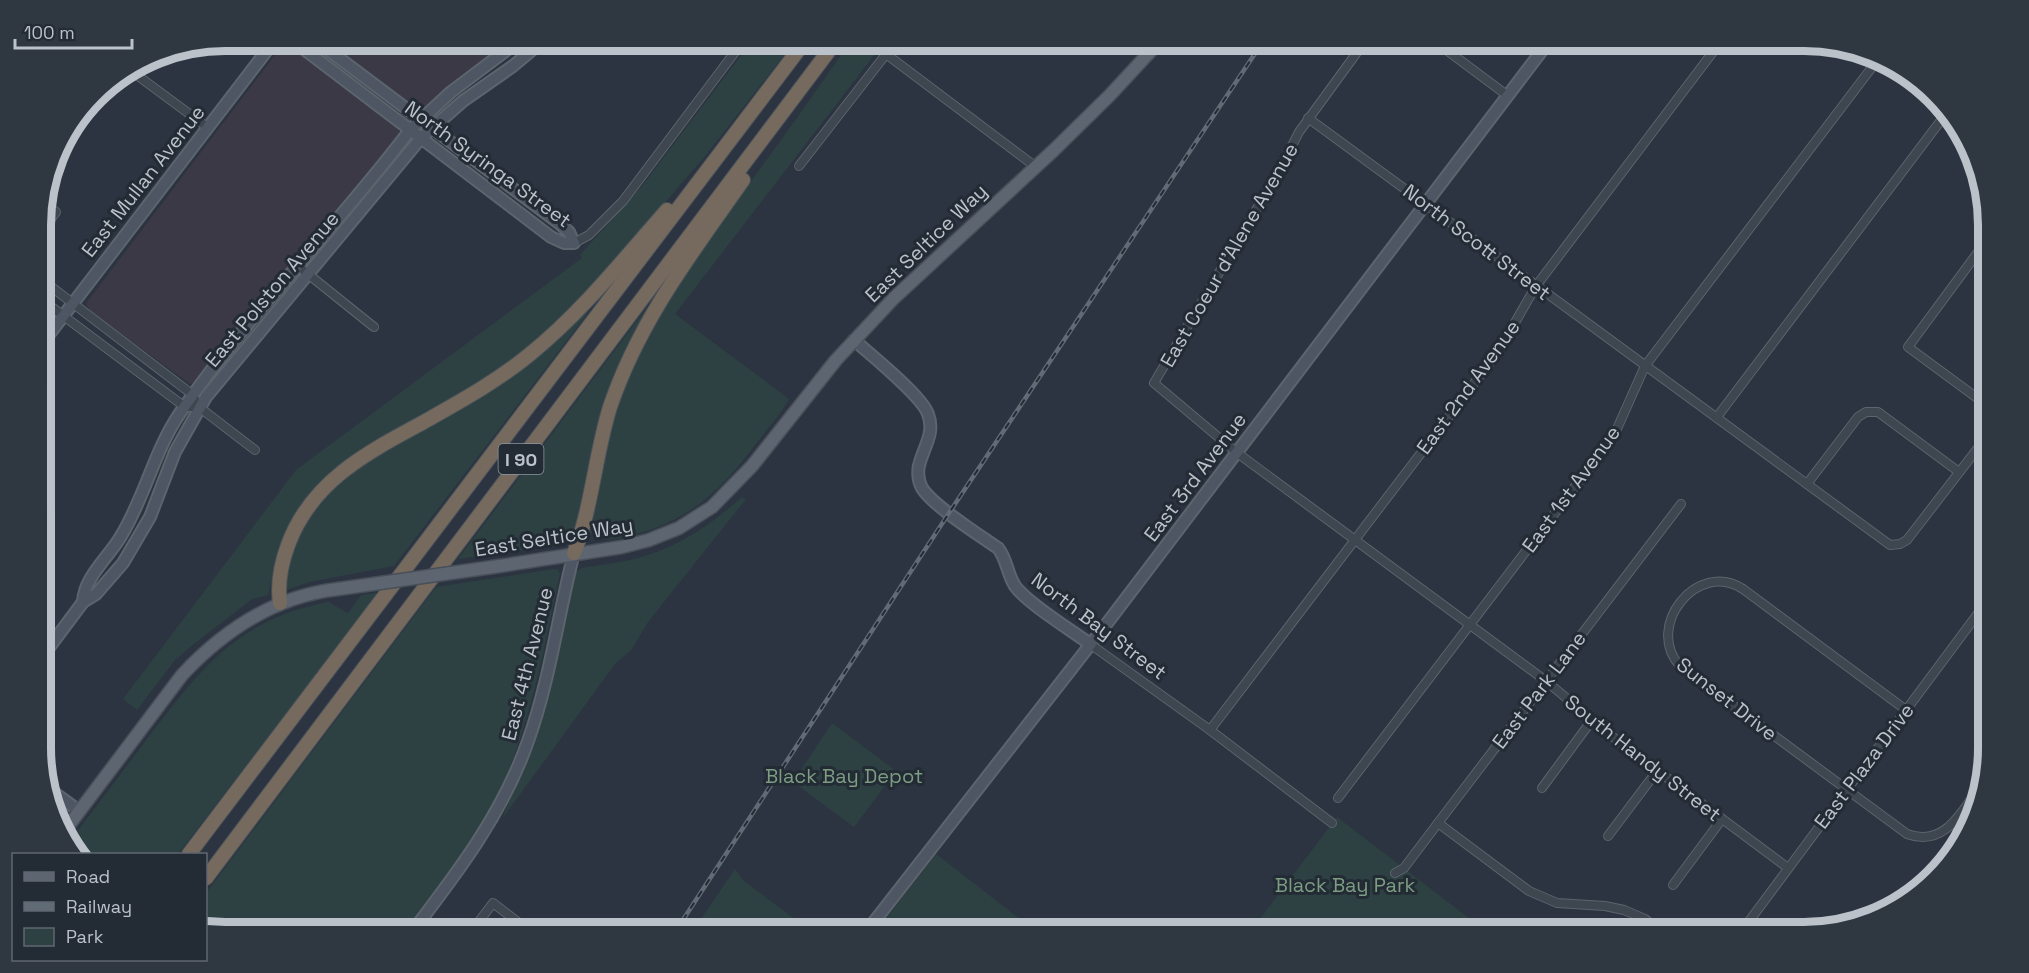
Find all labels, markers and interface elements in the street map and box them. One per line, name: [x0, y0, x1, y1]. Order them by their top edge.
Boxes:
scale bar: [15, 12, 132, 50]
text: 100 m: [24, 21, 75, 44]
street label: North Syringa Street: [400, 95, 576, 233]
street label: East Mullan Avenue: [76, 100, 210, 262]
street label: East Coeur d'Alene Avenue: [1154, 138, 1304, 372]
street label: East Seltice Way: [859, 178, 993, 308]
street label: North Scott Street: [1398, 178, 1556, 306]
street label: East Polston Avenue: [199, 206, 345, 372]
street label: East 2nd Avenue: [1410, 315, 1526, 459]
street label: East 3rd Avenue: [1138, 407, 1252, 547]
street label: East 1st Avenue: [1516, 420, 1626, 558]
road number: I 90: [498, 444, 544, 474]
street label: East Seltice Way: [473, 512, 635, 562]
street label: North Bay Street: [1026, 567, 1172, 685]
street label: East 4th Avenue: [495, 585, 559, 743]
street label: East Park Lane: [1486, 626, 1592, 754]
street label: Sunset Drive: [1671, 652, 1783, 746]
street label: South Handy Street: [1559, 689, 1727, 827]
street label: East Plaza Drive: [1808, 698, 1920, 834]
park label: Black Bay Depot: [765, 763, 923, 789]
legend: [12, 853, 207, 961]
text: Road: [66, 865, 110, 888]
park label: Black Bay Park: [1275, 872, 1416, 898]
text: Railway: [66, 895, 132, 918]
text: Park: [66, 925, 104, 948]

